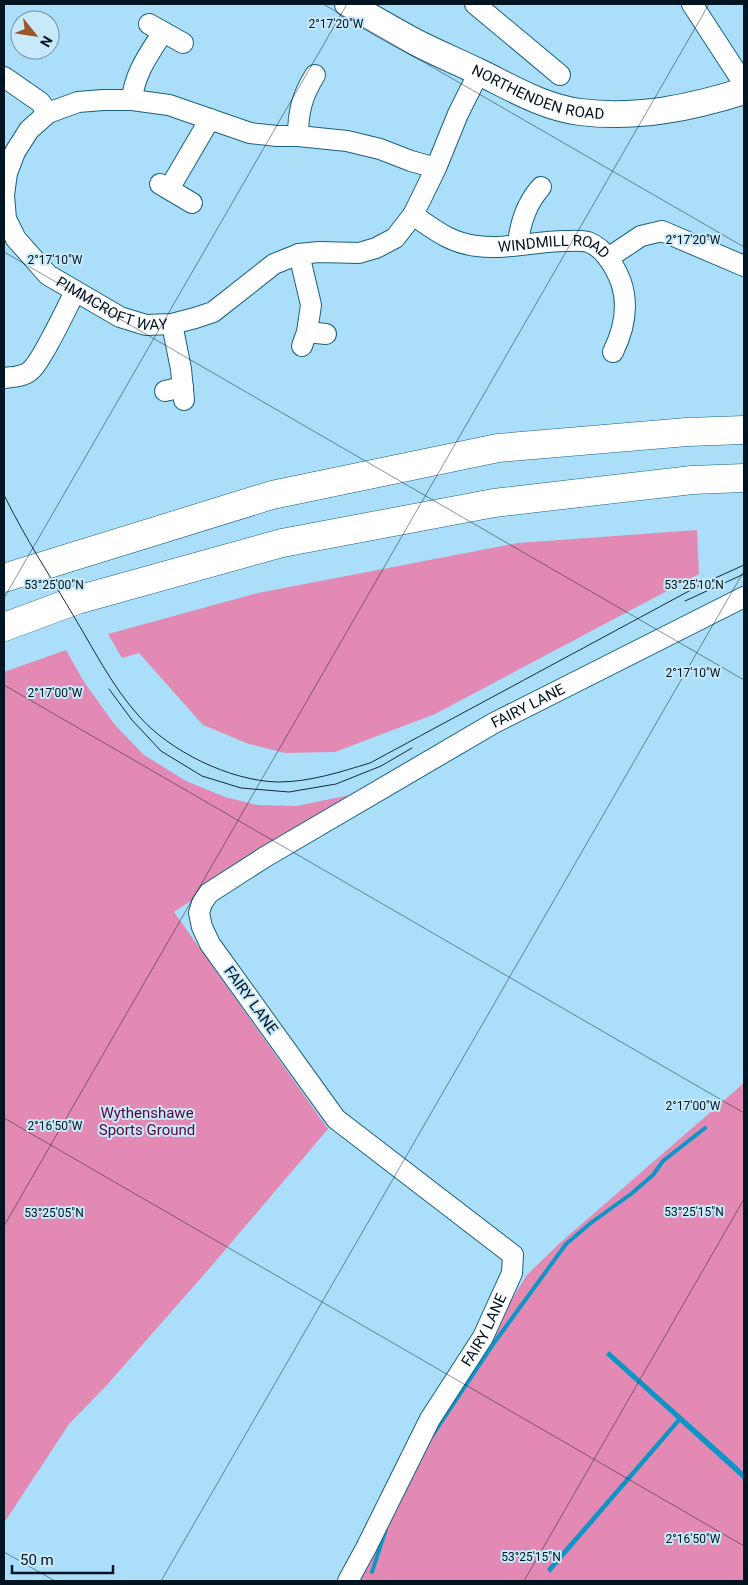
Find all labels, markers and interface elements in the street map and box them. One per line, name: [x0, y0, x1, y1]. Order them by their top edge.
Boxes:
north arrow: [10, 10, 60, 60]
text: 2°17'20"W: [309, 17, 364, 31]
text: N: [37, 33, 56, 50]
street label: NORTHENDEN ROAD: [469, 61, 605, 123]
street label: WINDMILL ROAD: [497, 232, 613, 262]
text: 2°17'20"W: [666, 233, 721, 247]
text: 2°17'10"W: [28, 253, 83, 267]
street label: PIMMCROFT WAY: [53, 273, 168, 335]
text: 53°25'00"N: [24, 578, 84, 592]
text: 53°25'10"N: [664, 578, 724, 592]
text: 2°17'10"W: [666, 666, 721, 680]
street label: FAIRY LANE: [488, 680, 568, 732]
text: 2°17'00"W: [28, 686, 83, 700]
street label: FAIRY LANE: [220, 962, 282, 1038]
text: 2°17'00"W: [666, 1099, 721, 1113]
park label: Wythenshawe Sports Ground: [99, 1104, 195, 1139]
text: 2°16'50"W: [28, 1119, 83, 1133]
text: 53°25'15"N: [664, 1205, 724, 1219]
text: 53°25'05"N: [24, 1206, 84, 1220]
street label: FAIRY LANE: [457, 1290, 511, 1370]
text: 2°16'50"W: [666, 1532, 721, 1546]
scale bar: [12, 1542, 114, 1574]
text: 53°25'15"N: [501, 1550, 561, 1564]
text: 50 m: [20, 1551, 54, 1569]

